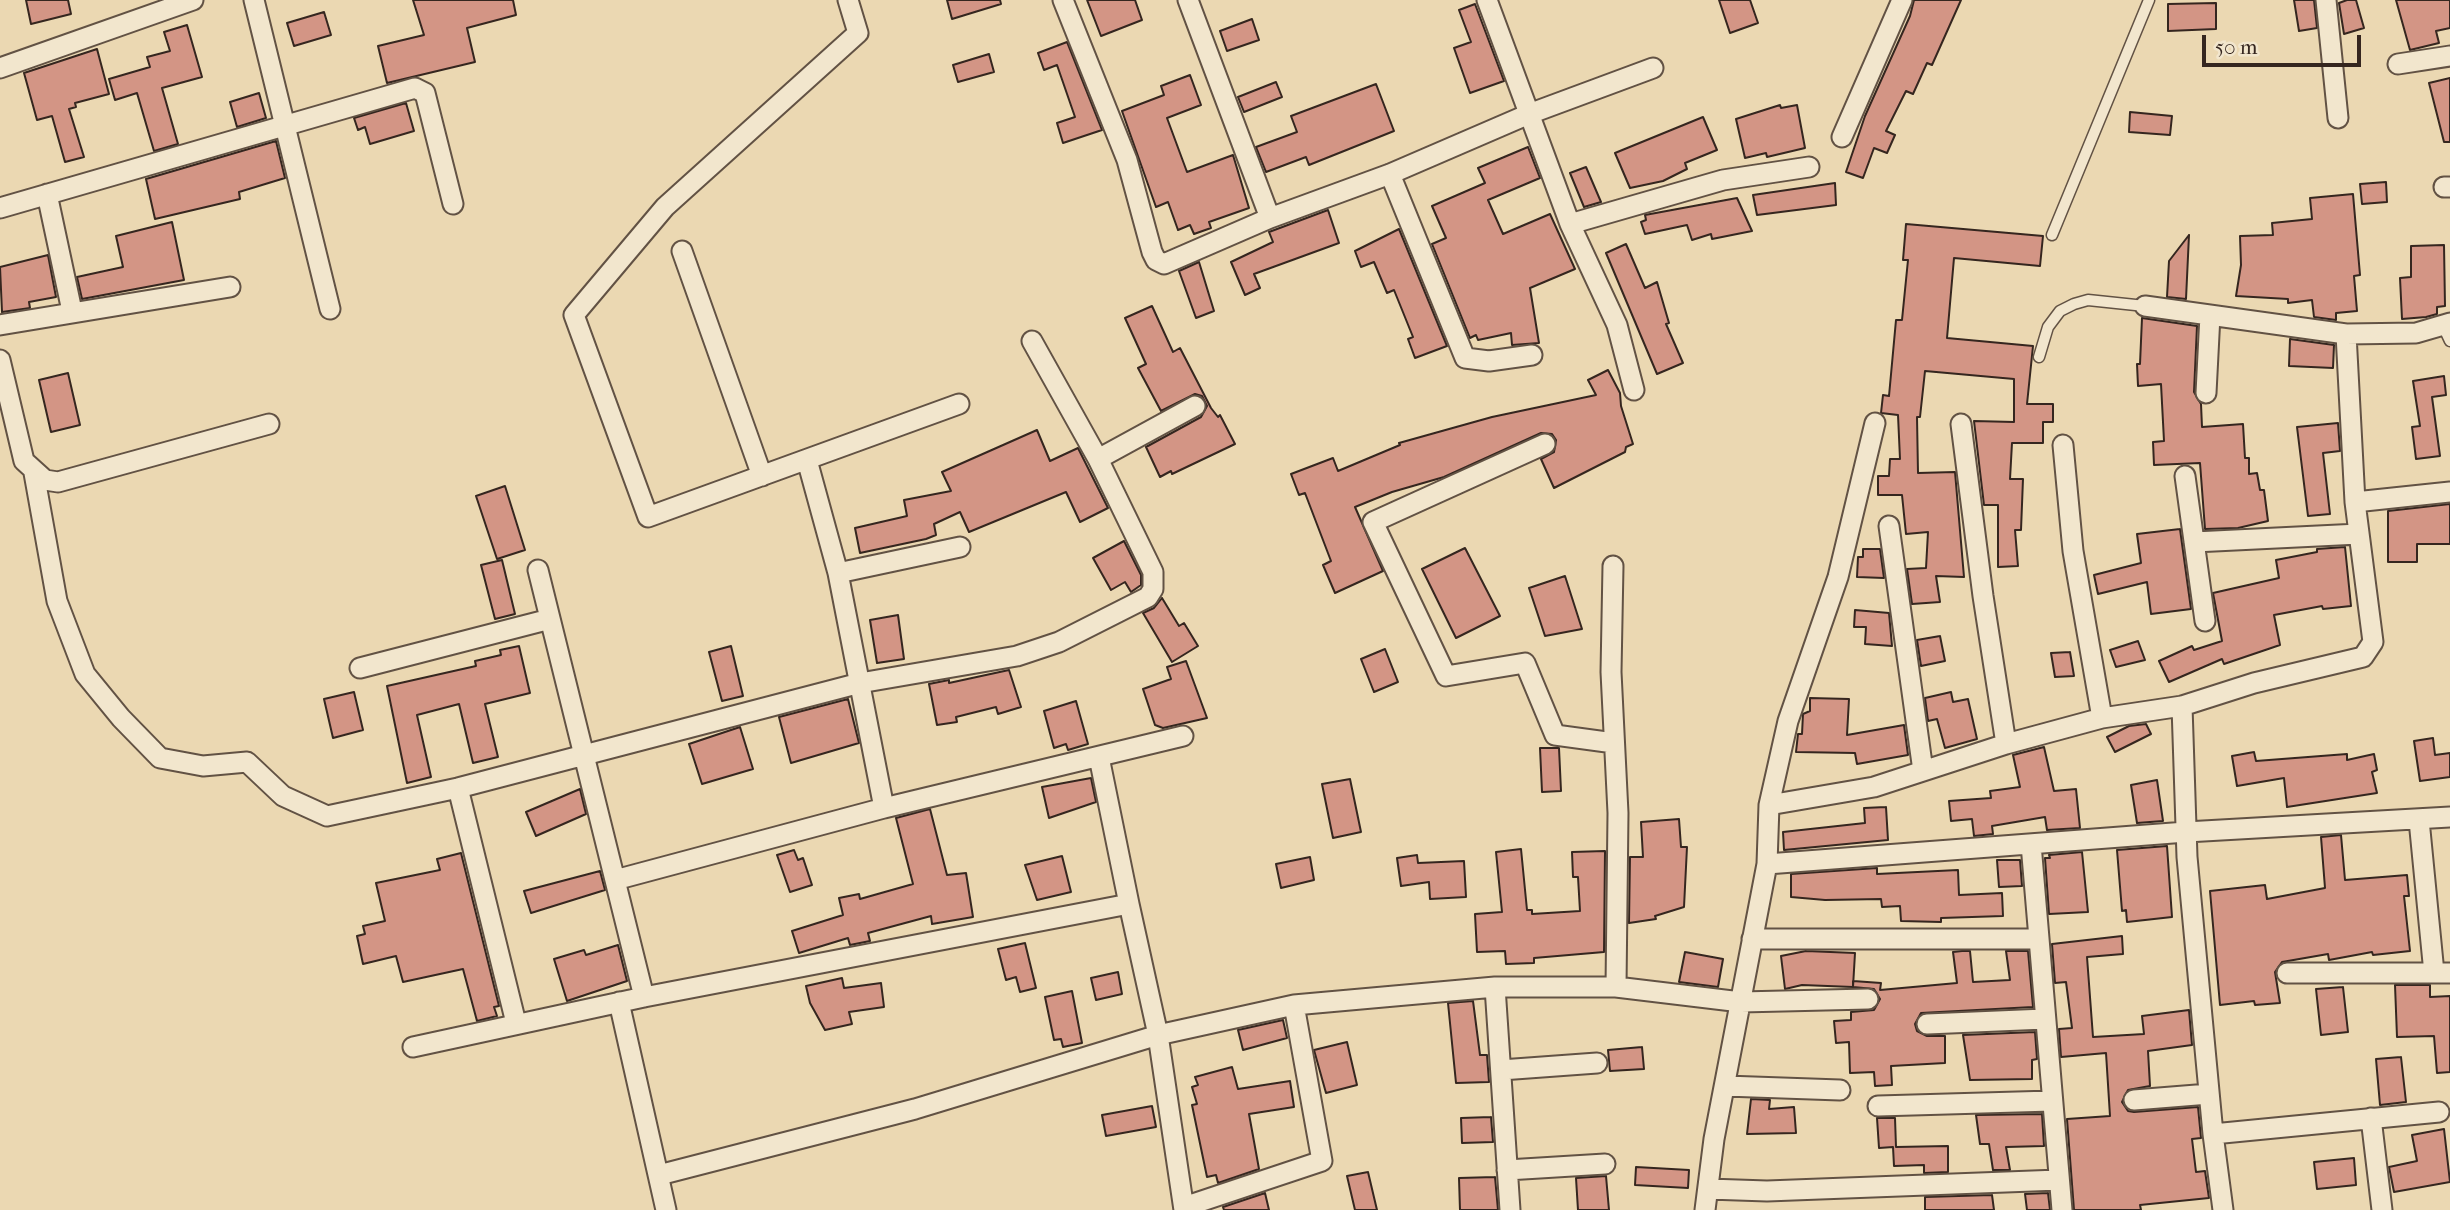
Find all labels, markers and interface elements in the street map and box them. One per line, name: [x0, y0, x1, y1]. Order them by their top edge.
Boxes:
scale bar: [2205, 21, 2364, 65]
text: 50 m: [2215, 35, 2258, 59]

